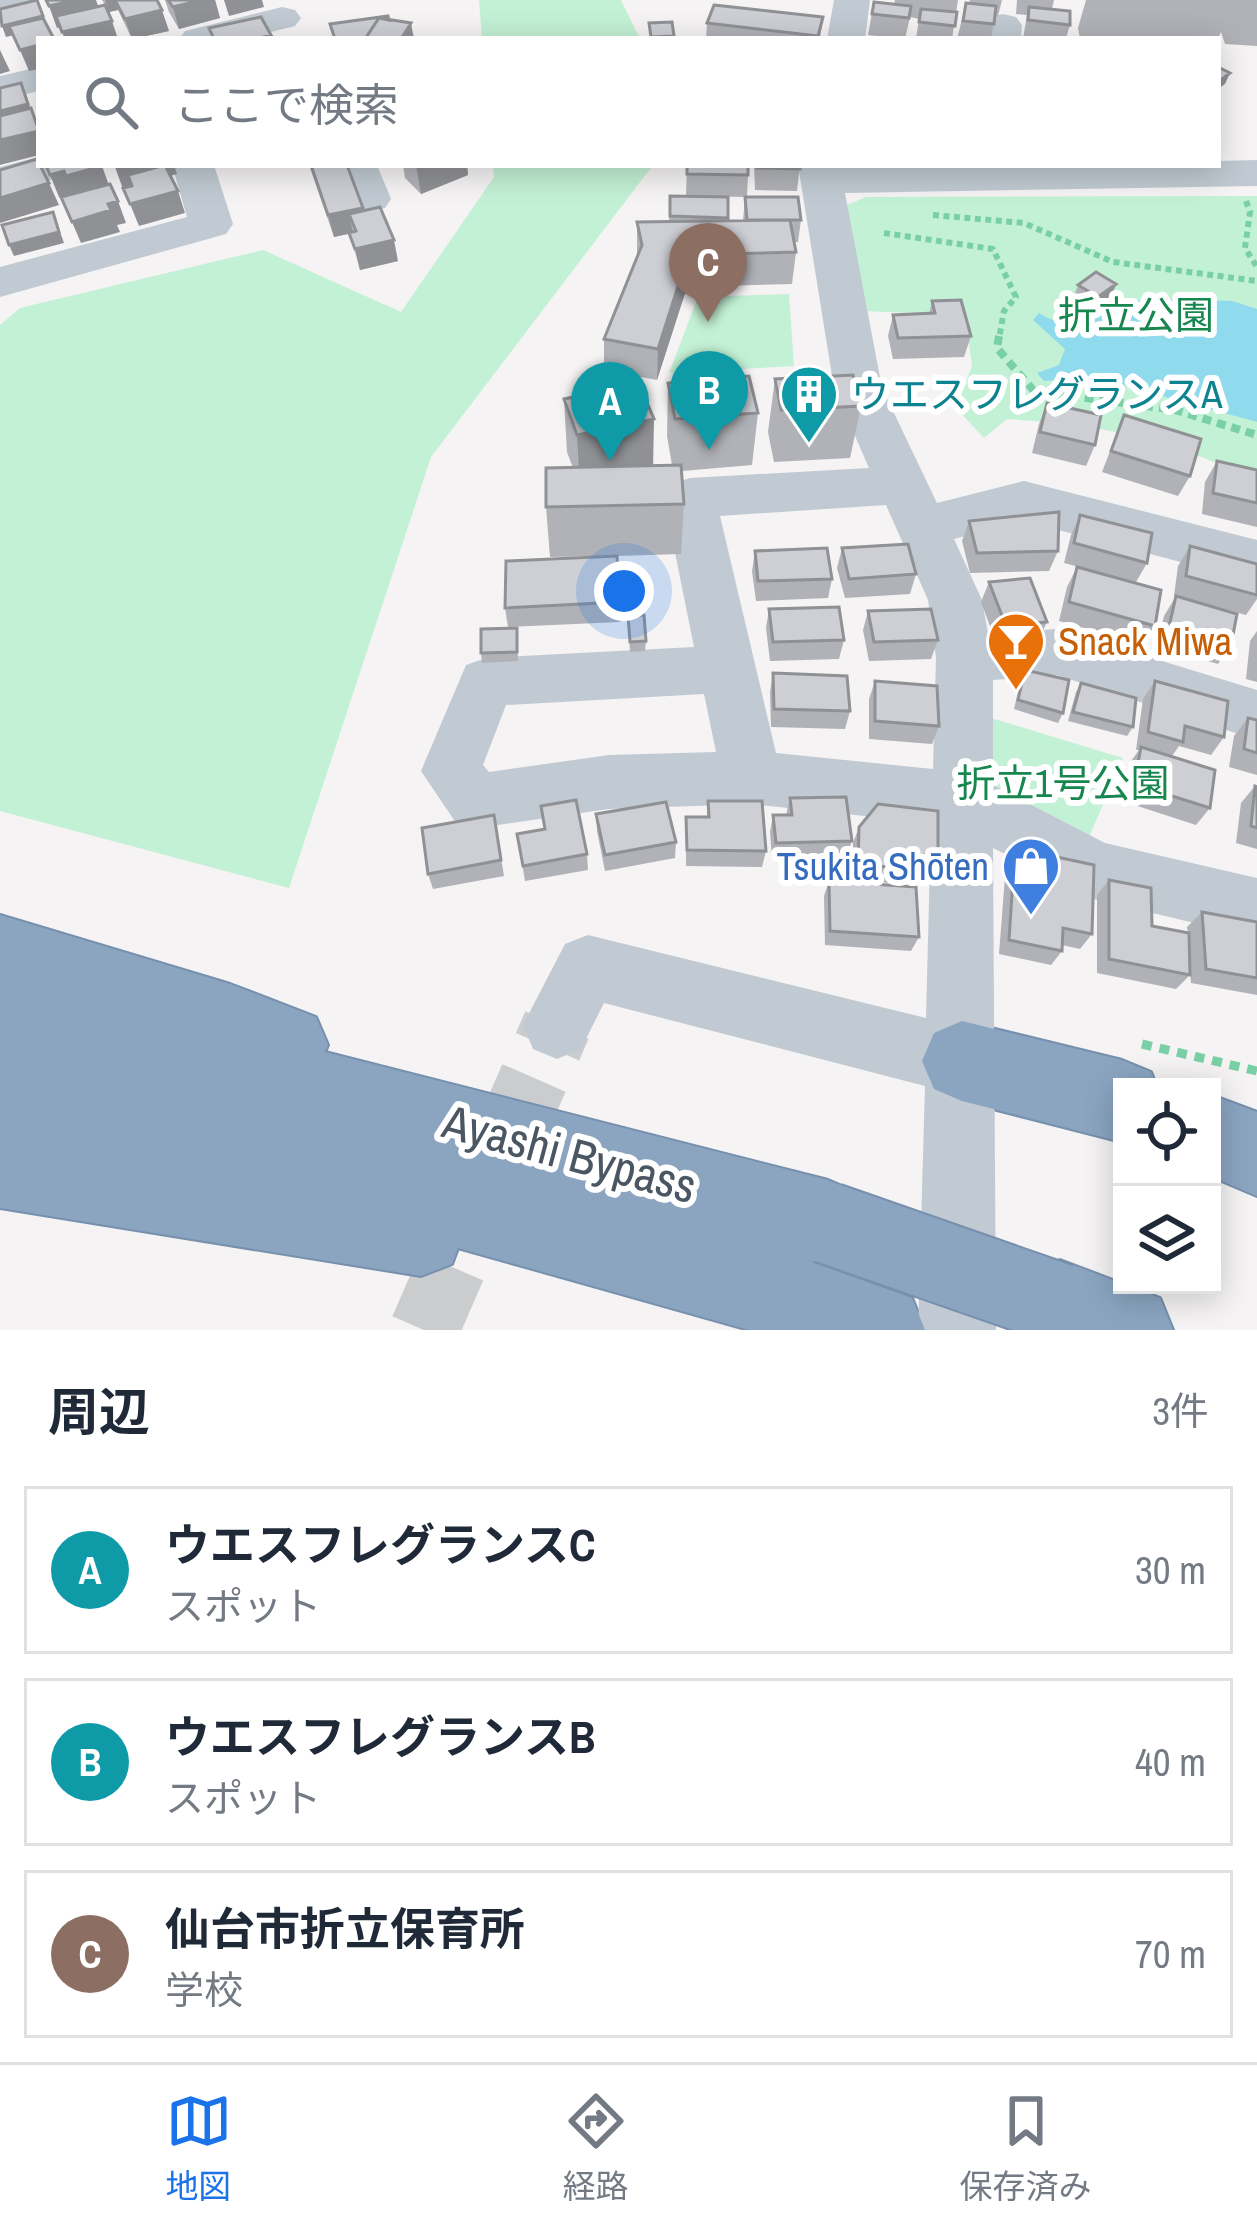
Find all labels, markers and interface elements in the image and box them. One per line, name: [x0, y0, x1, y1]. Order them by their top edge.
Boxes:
search box: [36, 36, 1221, 168]
icon: search: [78, 69, 144, 135]
text: ここで検索: [174, 74, 399, 135]
pin: C: [669, 223, 747, 322]
park label: 折立公園: [1058, 289, 1214, 341]
pin: B: [670, 351, 748, 450]
pin: A: [571, 362, 649, 461]
building icon: ウエスフレグランスA: [778, 363, 840, 445]
place label: ウエスフレグランスA: [851, 368, 1223, 420]
your location: [594, 561, 654, 621]
bar icon: Snack Miwa: [985, 610, 1047, 692]
place label: Snack Miwa: [1058, 615, 1232, 667]
park label: 折立1号公園: [957, 757, 1169, 809]
shop icon: Tsukita Shōten: [1000, 835, 1062, 917]
place label: Tsukita Shōten: [777, 840, 989, 892]
map controls: [1113, 1078, 1221, 1294]
button: locate: [1113, 1078, 1221, 1186]
street label: Ayashi Bypass: [435, 1088, 704, 1218]
button: layers: [1113, 1186, 1221, 1294]
text: 周辺: [48, 1377, 150, 1446]
text: 3件: [1152, 1385, 1209, 1437]
text: ウエスフレグランスC: [165, 1514, 596, 1575]
text: A: [78, 1544, 102, 1596]
text: 30 m: [1135, 1544, 1206, 1596]
text: スポット: [165, 1580, 321, 1632]
text: ウエスフレグランスB: [165, 1706, 596, 1767]
text: B: [78, 1736, 102, 1788]
text: 40 m: [1135, 1736, 1206, 1788]
text: スポット: [165, 1772, 321, 1824]
text: 仙台市折立保育所: [165, 1898, 525, 1959]
text: C: [78, 1928, 102, 1980]
text: 70 m: [1135, 1928, 1206, 1980]
text: 学校: [165, 1964, 243, 2016]
tab: 地図: [166, 2088, 232, 2208]
tab: 経路: [563, 2088, 629, 2208]
tab: 保存済み: [960, 2088, 1092, 2208]

